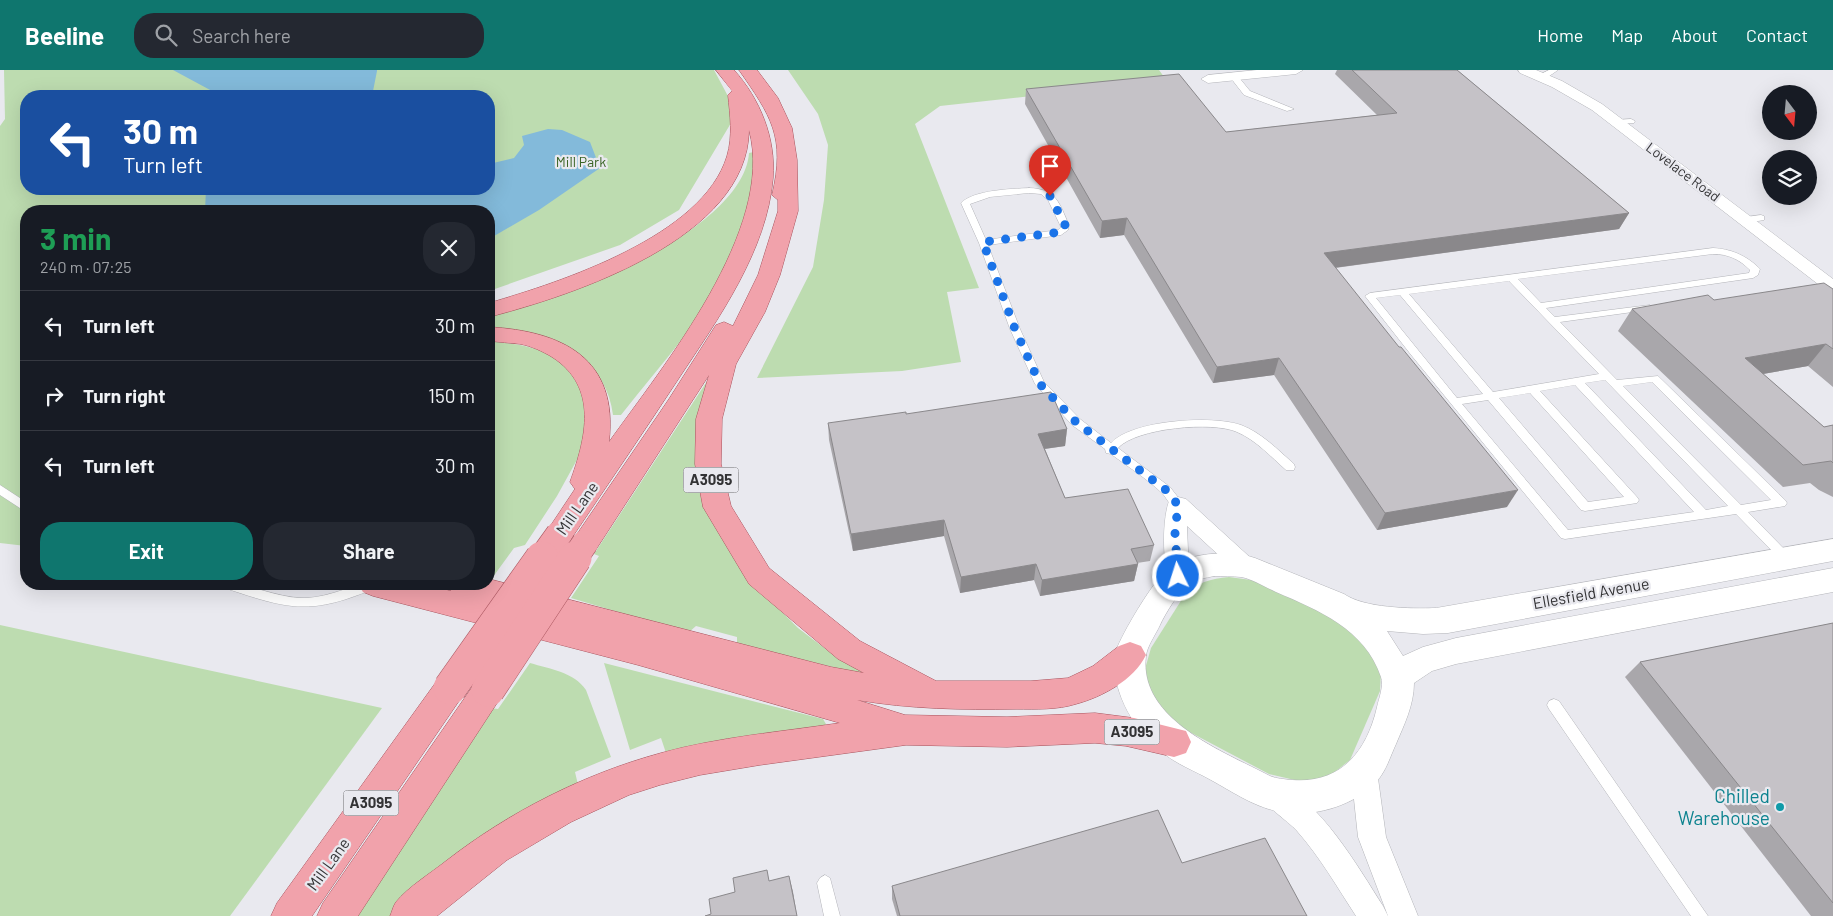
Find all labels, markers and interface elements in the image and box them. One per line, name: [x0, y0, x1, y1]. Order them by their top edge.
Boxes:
search box: [134, 13, 484, 58]
text: Beeline: [25, 21, 104, 50]
icon: search: [152, 21, 180, 49]
text: Search here: [192, 24, 291, 47]
text: Home: [1537, 24, 1583, 46]
text: Map: [1611, 24, 1643, 46]
text: About: [1671, 24, 1718, 46]
text: Contact: [1746, 24, 1808, 46]
north arrow: [1762, 85, 1818, 140]
map controls: [1762, 85, 1817, 205]
text: 30 m: [123, 109, 198, 151]
icon: left: [40, 110, 105, 175]
street label: Lovelace Road: [1643, 138, 1724, 205]
pin: [1029, 145, 1071, 196]
button: layers: [1762, 150, 1817, 205]
text: Turn left: [123, 151, 203, 177]
icon: arrive: [1036, 152, 1064, 180]
park label: Mill Park: [556, 153, 606, 170]
text: 3 min: [40, 220, 111, 256]
button: close: [423, 222, 475, 274]
text: 240 m · 07:25: [40, 257, 131, 276]
icon: left: [40, 312, 68, 340]
text: Turn left: [83, 314, 154, 337]
text: 30 m: [435, 314, 475, 337]
icon: right: [40, 382, 68, 410]
text: Turn right: [83, 384, 165, 407]
text: 150 m: [428, 384, 475, 407]
icon: left: [40, 452, 68, 480]
text: Turn left: [83, 454, 154, 477]
text: 30 m: [435, 454, 475, 477]
road number: A3095: [684, 468, 738, 492]
street label: Mill Lane: [551, 478, 602, 538]
button: Exit: [40, 522, 253, 580]
button: Share: [263, 522, 475, 580]
position arrow: [1151, 549, 1203, 601]
street label: Ellesfield Avenue: [1531, 573, 1651, 612]
road number: A3095: [1104, 720, 1160, 744]
place label: Chilled Warehouse: [1678, 784, 1770, 829]
road number: A3095: [344, 790, 398, 816]
marker: Chilled Warehouse: [1774, 801, 1786, 813]
street label: Mill Lane: [302, 834, 353, 894]

